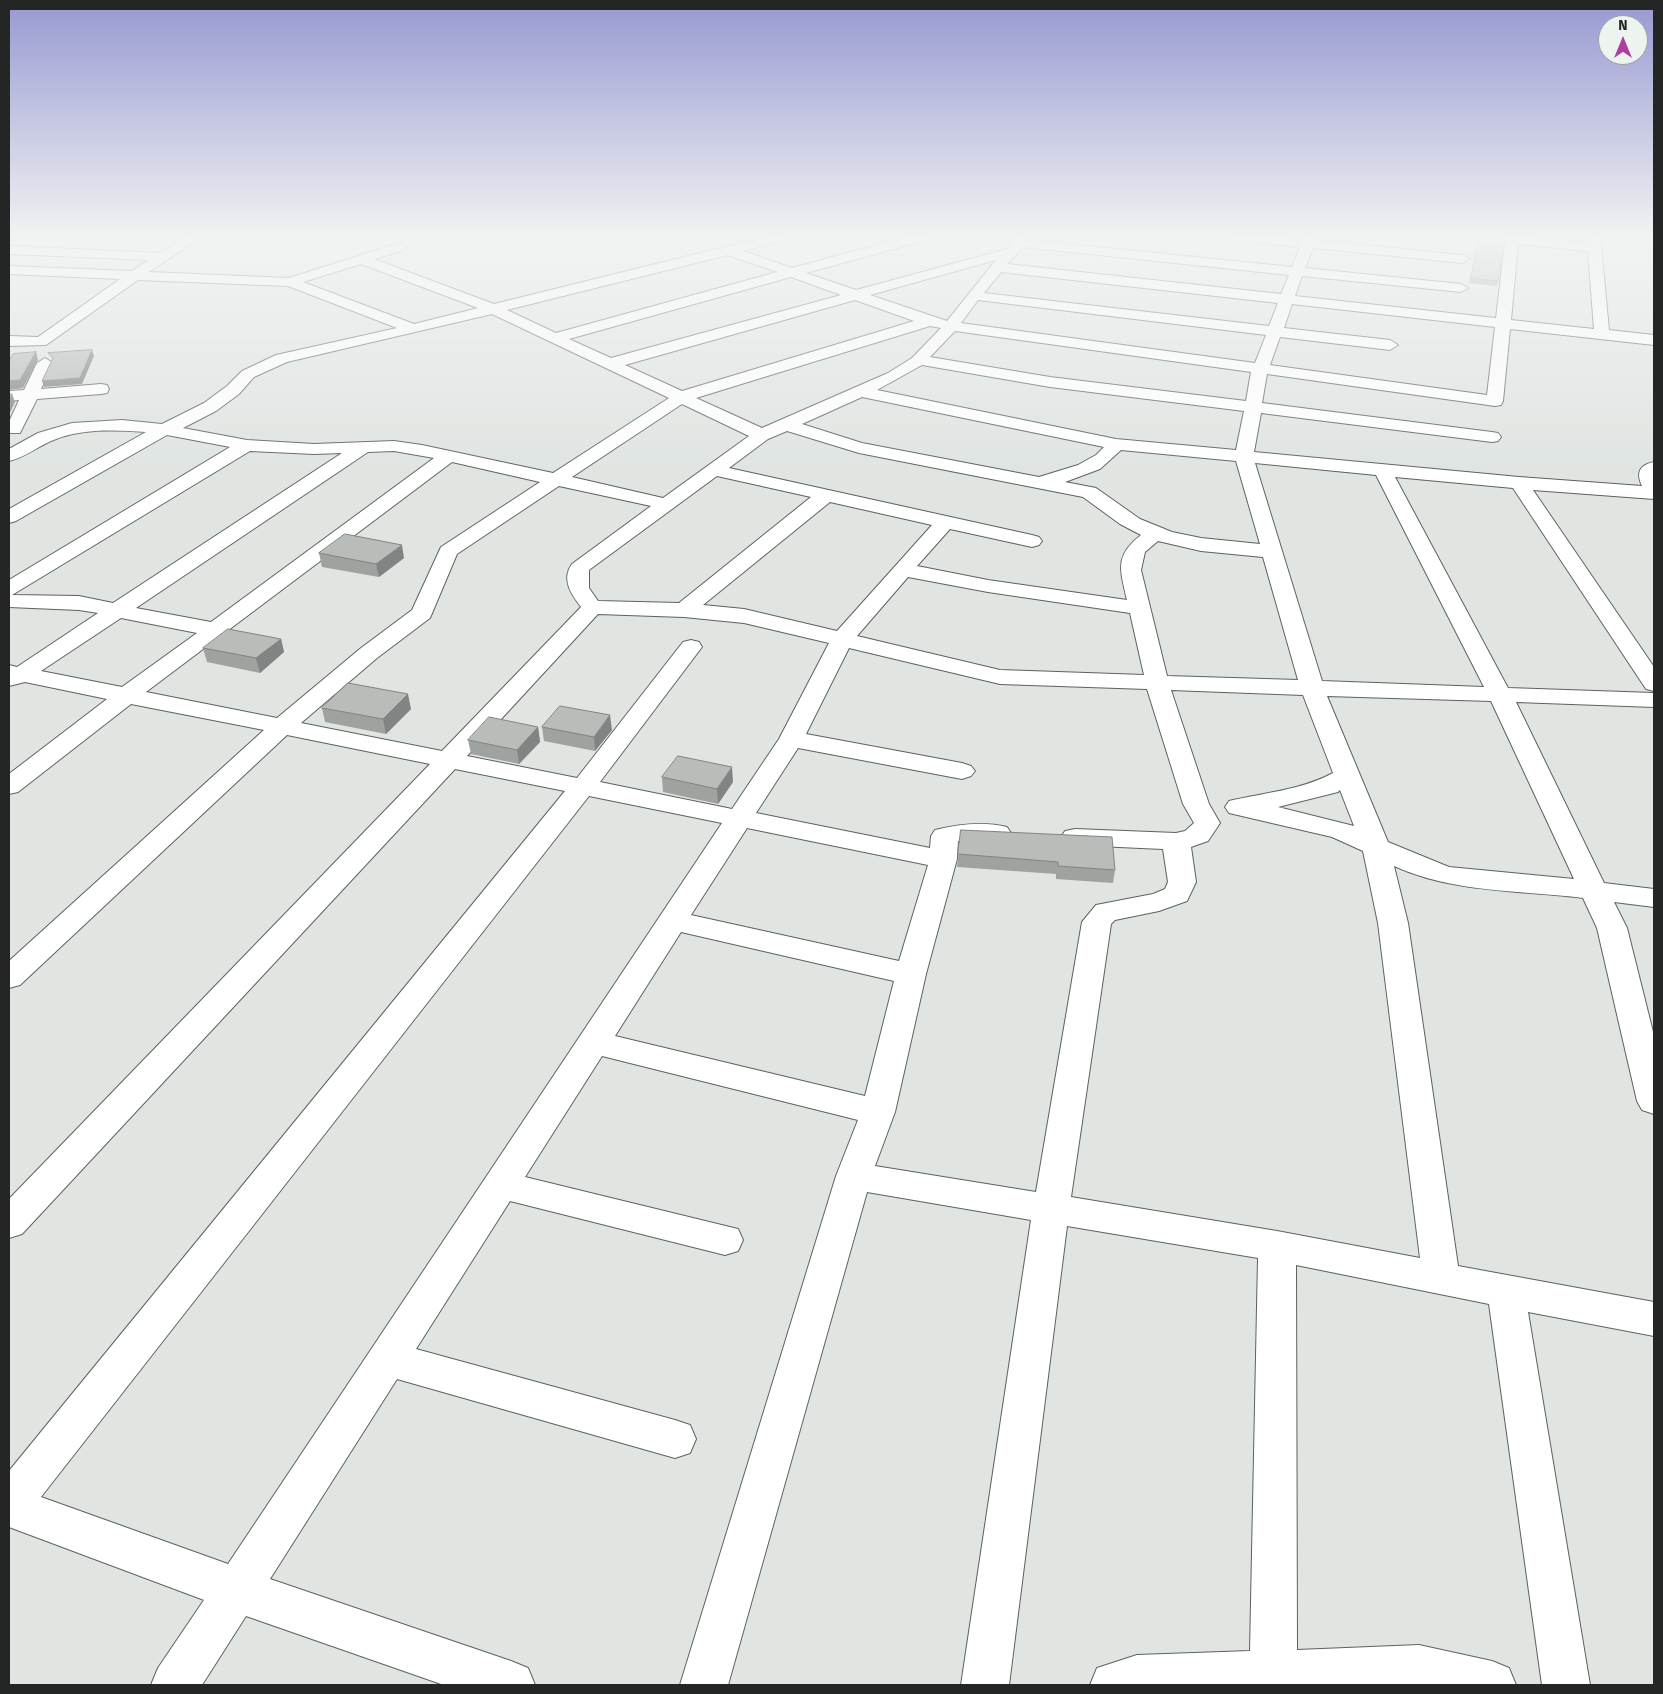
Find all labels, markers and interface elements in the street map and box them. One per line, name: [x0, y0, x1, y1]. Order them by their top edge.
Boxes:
north arrow: [1598, 15, 1648, 65]
text: N: [1618, 17, 1628, 34]

